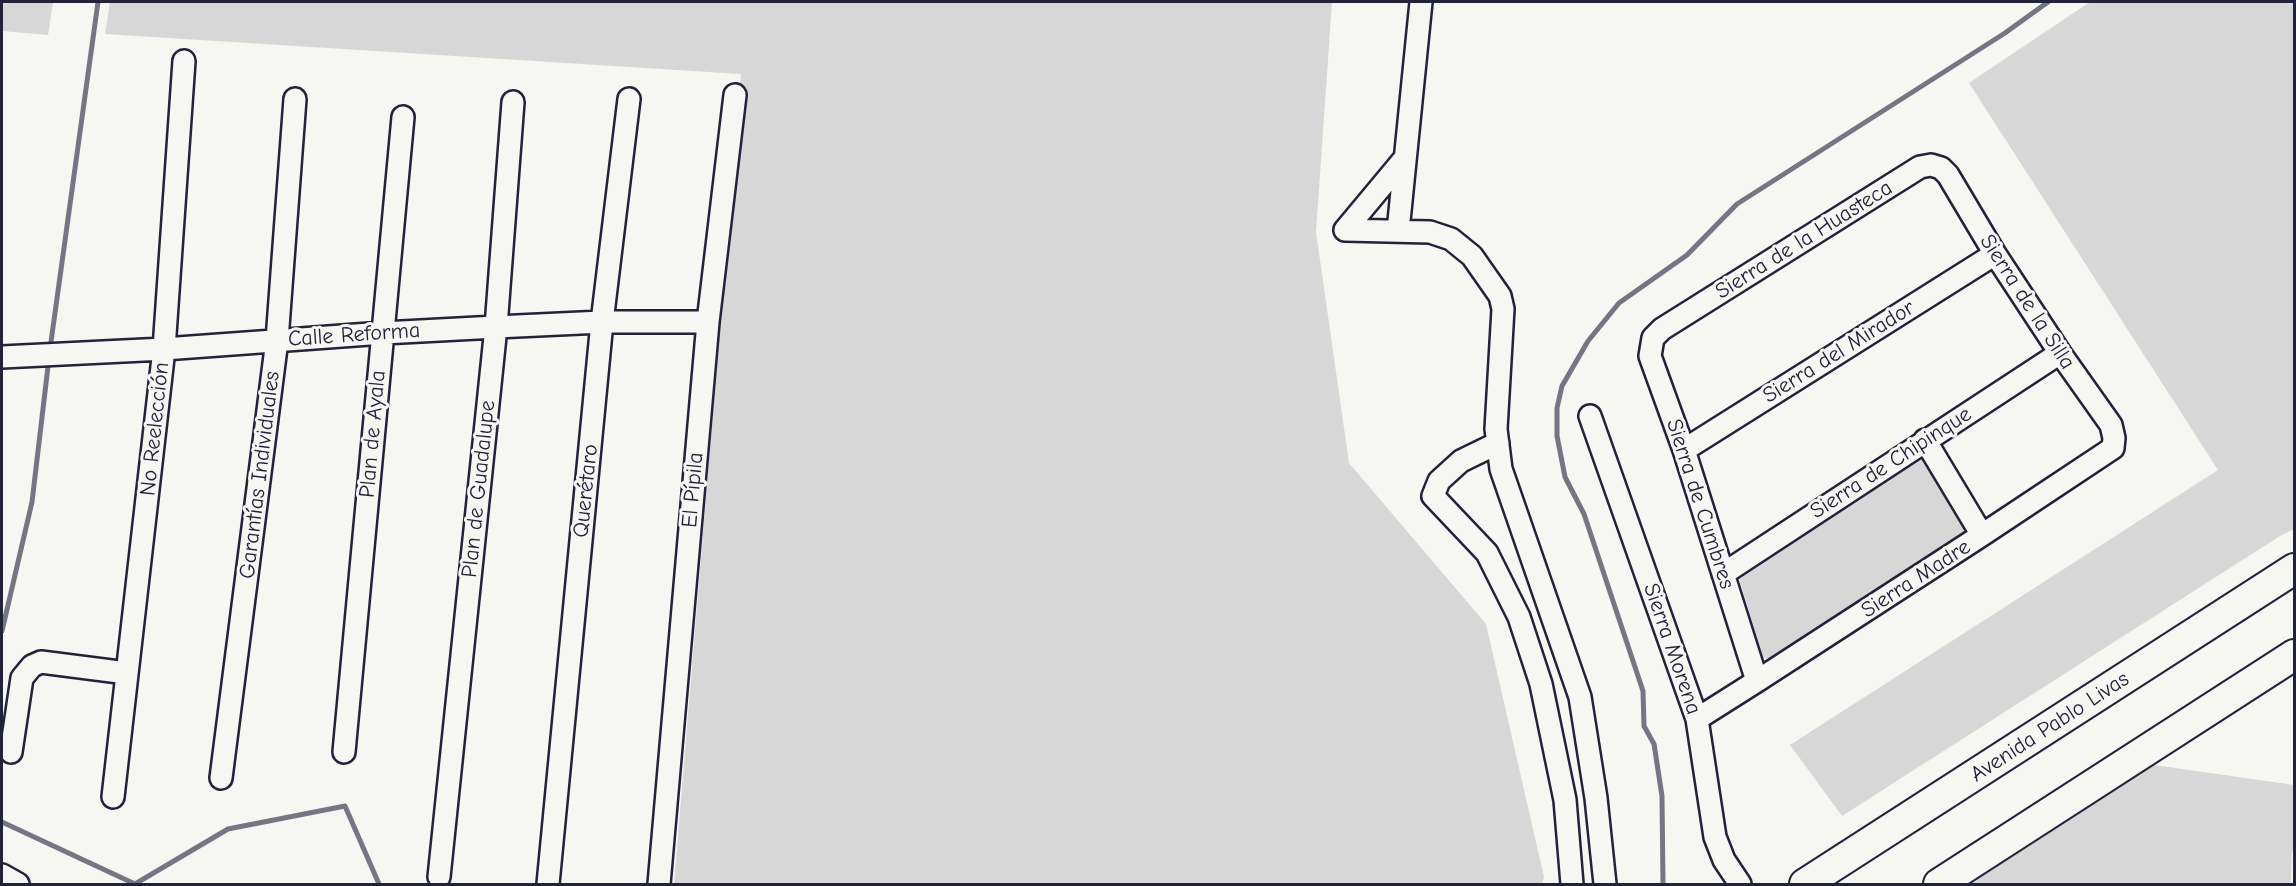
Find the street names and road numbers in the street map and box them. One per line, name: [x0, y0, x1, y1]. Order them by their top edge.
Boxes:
street label: Sierra de la Huasteca: [1711, 175, 1897, 305]
street label: Sierra de la Silla: [1974, 230, 2080, 374]
street label: Sierra del Mirador: [1758, 295, 1920, 409]
street label: Calle Reforma: [287, 317, 421, 353]
street label: No Reelección: [135, 361, 175, 497]
street label: Plan de Ayala: [354, 369, 392, 499]
street label: Garantías Individuales: [234, 370, 286, 580]
street label: Plan de Guadalupe: [457, 399, 501, 579]
street label: Sierra de Chipinque: [1806, 401, 1976, 525]
street label: Sierra de Cumbres: [1660, 416, 1740, 592]
street label: Querétaro: [568, 443, 604, 539]
street label: El Pípila: [677, 451, 709, 529]
street label: Sierra Madre: [1857, 534, 1975, 624]
street label: Sierra Morena: [1637, 580, 1707, 718]
street label: Avenida Pablo Livas: [1966, 666, 2134, 788]

